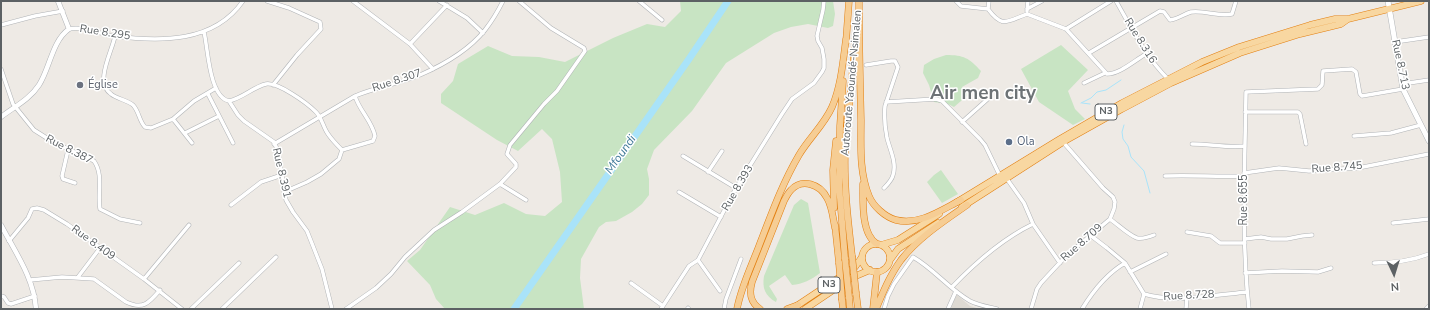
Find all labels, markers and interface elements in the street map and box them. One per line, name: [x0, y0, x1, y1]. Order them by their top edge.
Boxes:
street label: Autoroute Yaoundé-Nsimalen: [839, 10, 865, 156]
street label: Rue 8.316: [1121, 16, 1159, 66]
street label: Rue 8.295: [79, 22, 131, 44]
street label: Rue 8.713: [1388, 39, 1412, 91]
street label: Rue 8.307: [371, 67, 423, 95]
place label: Église: [88, 78, 118, 92]
marker: Église: [75, 80, 85, 90]
district label: Air men city: [930, 83, 1036, 105]
road number: N3: [1095, 104, 1117, 120]
street label: Rue 8.387: [43, 133, 95, 167]
water label: Mfoundi: [602, 133, 640, 177]
place label: Ola: [1017, 135, 1035, 149]
marker: Ola: [1004, 137, 1014, 147]
street label: Rue 8.391: [269, 147, 293, 199]
street label: Rue 8.745: [1311, 160, 1363, 176]
street label: Rue 8.393: [720, 163, 756, 213]
street label: Rue 8.655: [1237, 174, 1251, 226]
street label: Rue 8.709: [1058, 221, 1106, 265]
street label: Rue 8.409: [68, 223, 118, 263]
north arrow: [1374, 254, 1414, 294]
road number: N3: [818, 277, 840, 293]
text: N: [1390, 279, 1400, 294]
street label: Rue 8.728: [1163, 288, 1215, 304]

